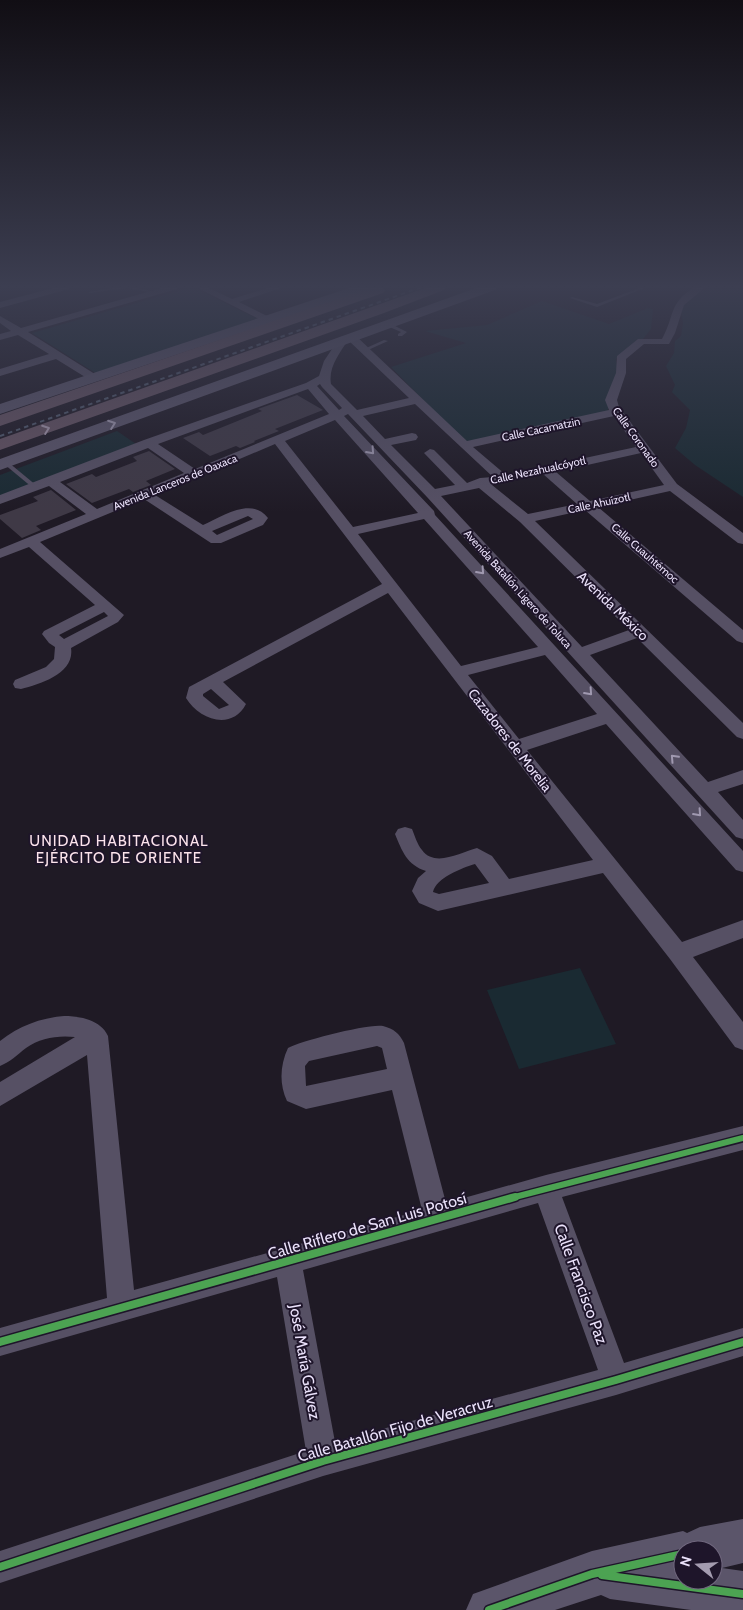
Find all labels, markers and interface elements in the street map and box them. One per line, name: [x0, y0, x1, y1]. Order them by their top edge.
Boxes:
street label: Calle Coronado: [609, 404, 663, 470]
street label: Calle Cacamatzin: [501, 414, 581, 444]
one-way arrow: [107, 420, 115, 430]
one-way arrow: [41, 424, 50, 434]
one-way arrow: [366, 445, 375, 454]
street label: Avenida Lanceros de Oaxaca: [111, 450, 240, 513]
street label: Calle Nezahualcóyotl: [489, 453, 587, 487]
street label: Calle Ahuízotl: [566, 489, 632, 516]
street label: Calle Cuauhtémoc: [608, 520, 682, 586]
street label: Avenida Batallón Ligero de Toluca: [461, 527, 576, 652]
one-way arrow: [475, 566, 484, 575]
street label: Avenida México: [574, 567, 653, 645]
street label: Cazadores de Morelia: [464, 685, 556, 795]
one-way arrow: [583, 687, 592, 696]
one-way arrow: [671, 755, 680, 764]
one-way arrow: [692, 808, 701, 817]
district label: UNIDAD HABITACIONAL EJÉRCITO DE ORIENTE: [29, 832, 209, 867]
street label: Calle Riflero de San Luis Potosí: [265, 1188, 469, 1264]
street label: Calle Francisco Paz: [550, 1221, 612, 1347]
street label: José María Gálvez: [285, 1302, 325, 1422]
street label: Calle Batallón Fijo de Veracruz: [295, 1392, 495, 1466]
north arrow: [673, 1540, 723, 1590]
text: N: [676, 1554, 696, 1569]

